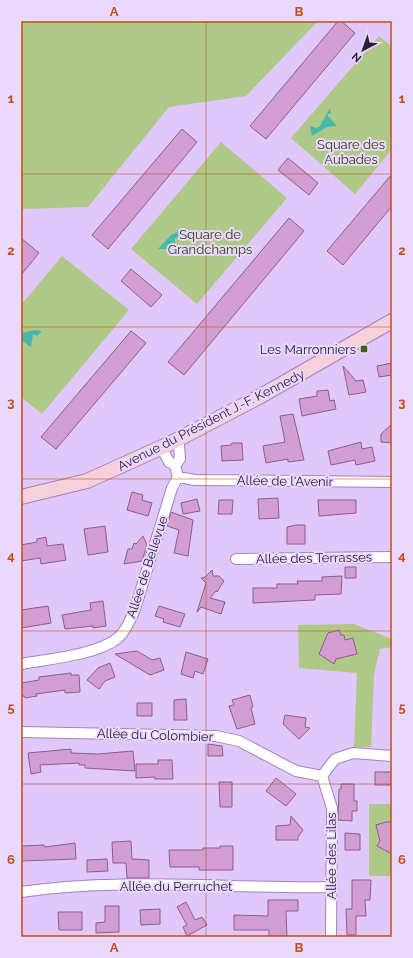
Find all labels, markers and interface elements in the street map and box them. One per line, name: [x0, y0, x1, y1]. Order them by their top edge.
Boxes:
text: A: [110, 4, 119, 19]
text: B: [295, 4, 304, 19]
north arrow: [343, 30, 383, 70]
text: N: [349, 50, 364, 65]
text: 1: [8, 91, 15, 106]
text: 1: [399, 91, 406, 106]
park label: Square des Aubades: [317, 137, 385, 167]
park label: Square de Grandchamps: [168, 227, 252, 257]
text: 2: [7, 243, 15, 258]
text: 2: [398, 243, 406, 258]
place label: Les Marronniers: [260, 342, 356, 357]
marker: Les Marronniers: [359, 344, 369, 354]
street label: Avenue du Président J.-F. Kennedy: [115, 366, 307, 474]
text: 3: [7, 395, 15, 410]
text: 3: [398, 395, 406, 410]
street label: Allée de l'Avenir: [237, 473, 334, 489]
street label: Allée de Bellevue: [123, 514, 171, 620]
text: 4: [7, 548, 15, 563]
text: 4: [398, 548, 406, 563]
street label: Allée des Terrasses: [256, 549, 372, 567]
text: 5: [7, 700, 15, 715]
text: 5: [398, 700, 406, 715]
street label: Allée du Colombier: [97, 725, 214, 745]
street label: Allée des Lilas: [324, 812, 339, 900]
text: 6: [7, 852, 15, 867]
text: 6: [398, 852, 406, 867]
street label: Allée du Perruchet: [120, 879, 233, 894]
text: A: [110, 940, 119, 955]
text: B: [295, 940, 304, 955]

